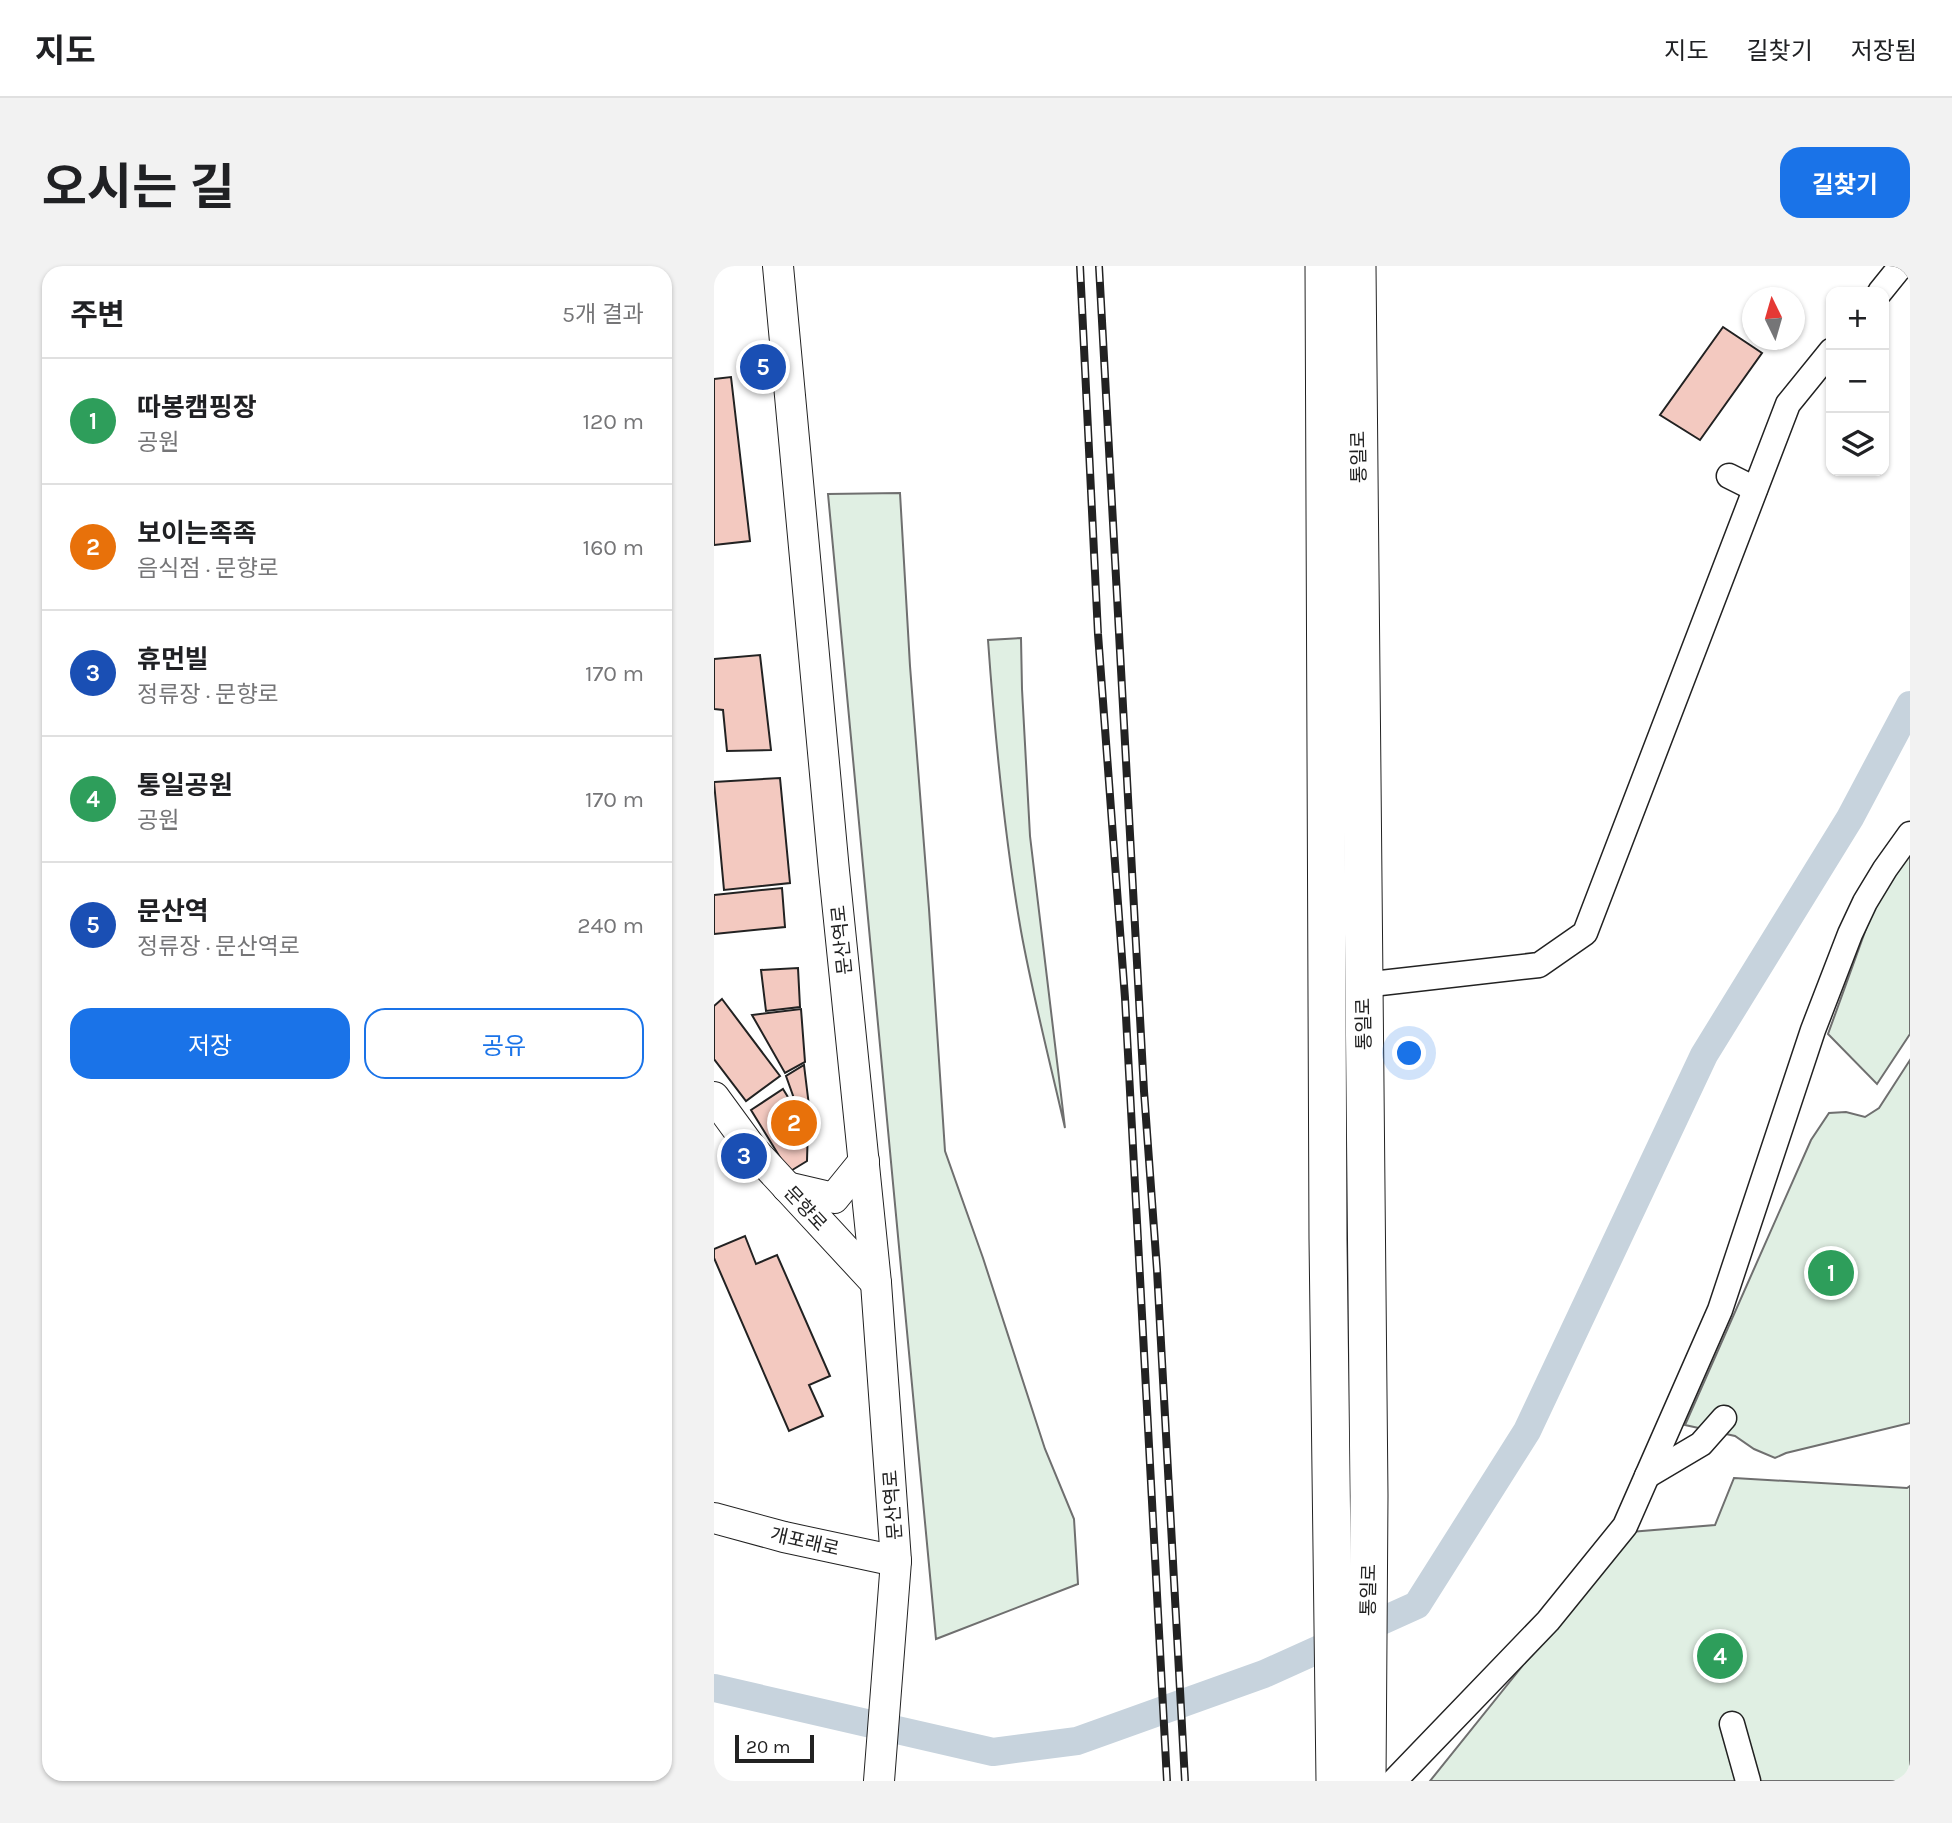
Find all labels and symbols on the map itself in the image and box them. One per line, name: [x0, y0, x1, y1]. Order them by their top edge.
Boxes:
north arrow: [1742, 287, 1805, 350]
pin: 5: [740, 341, 786, 393]
street label: 통일로: [1348, 431, 1370, 483]
street label: 문산역로: [827, 904, 857, 976]
street label: 통일로: [1353, 998, 1375, 1050]
your location: [1392, 1036, 1426, 1070]
pin: 2: [771, 1097, 817, 1149]
pin: 3: [721, 1130, 767, 1182]
street label: 문향로: [779, 1182, 831, 1235]
pin: 1: [1808, 1247, 1854, 1299]
street label: 문산역로: [880, 1469, 906, 1541]
street label: 개포래로: [768, 1523, 841, 1561]
street label: 통일로: [1358, 1564, 1380, 1616]
pin: 4: [1697, 1630, 1743, 1682]
scale bar: [735, 1732, 814, 1764]

